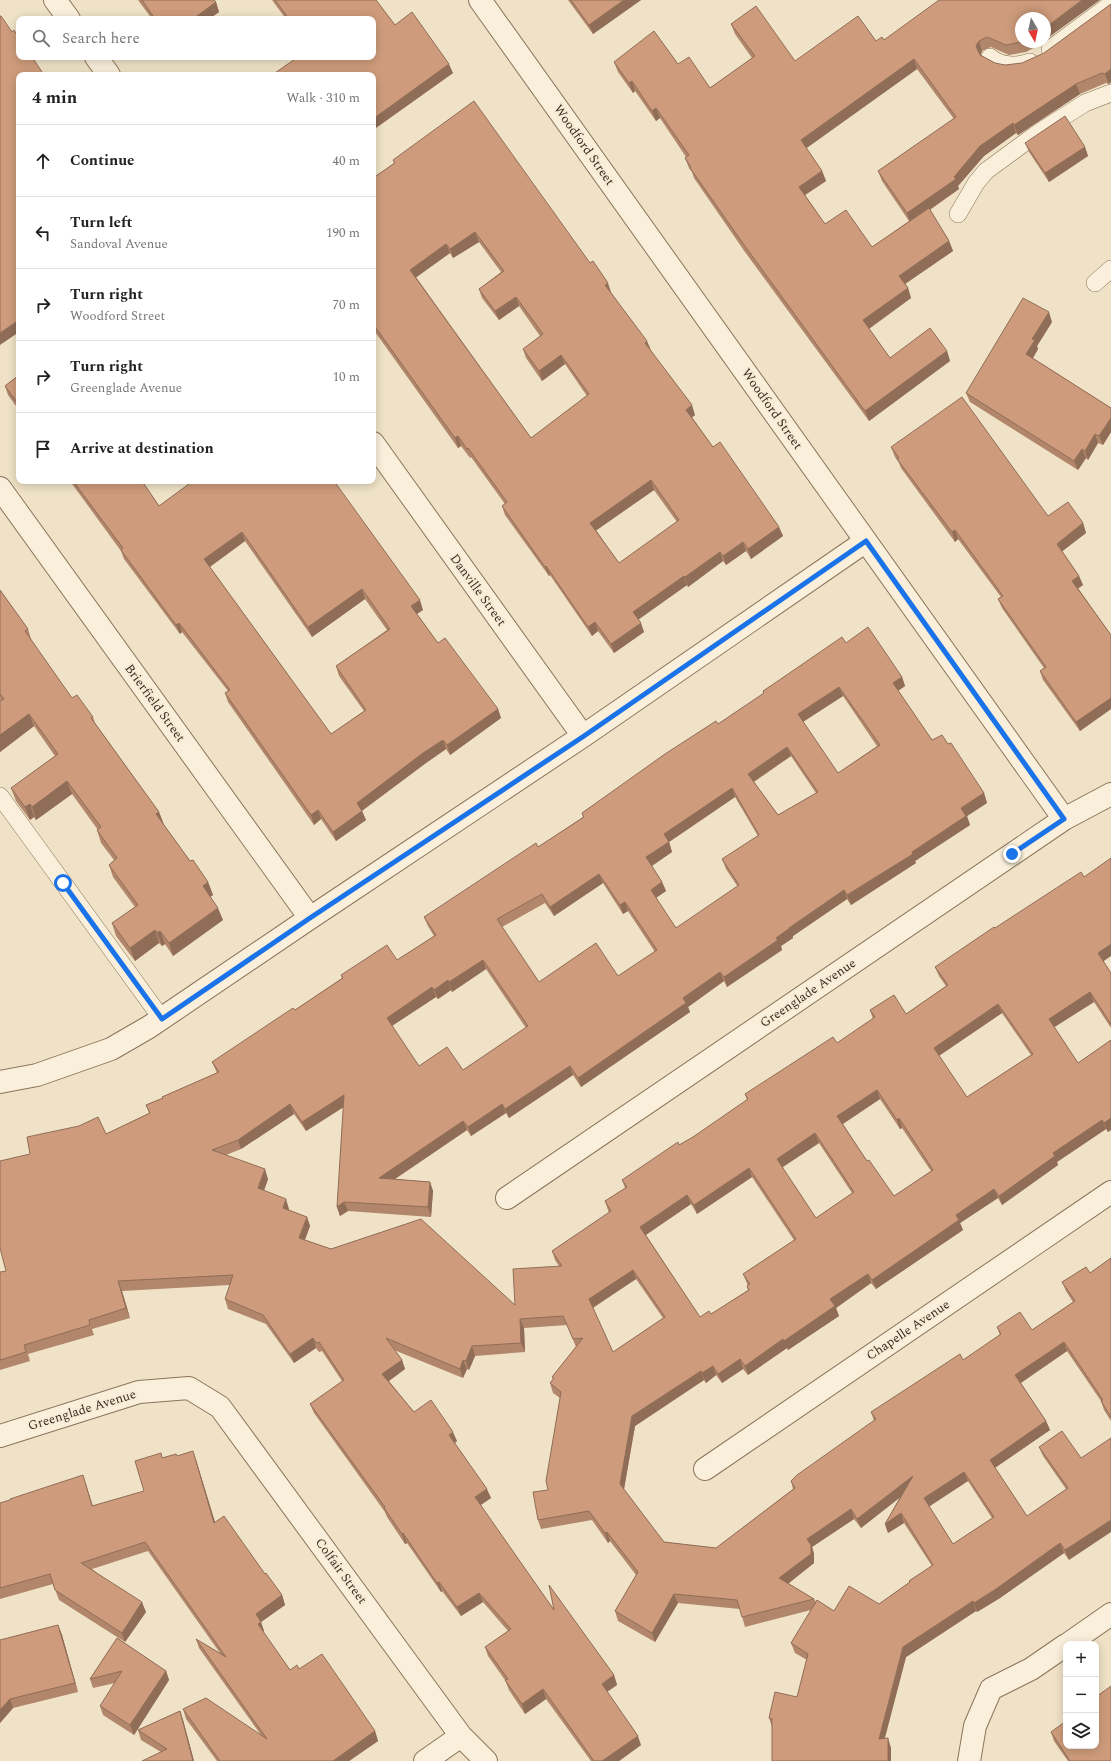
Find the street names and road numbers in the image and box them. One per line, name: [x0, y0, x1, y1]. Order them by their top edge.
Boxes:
street label: Woodford Street: [549, 100, 620, 190]
street label: Woodford Street: [737, 364, 808, 454]
street label: Danville Street: [445, 550, 511, 631]
street label: Brierfield Street: [120, 660, 191, 747]
street label: Greenglade Avenue: [756, 953, 860, 1033]
street label: Chapelle Avenue: [862, 1295, 954, 1365]
street label: Greenglade Avenue: [25, 1384, 139, 1436]
street label: Colfair Street: [310, 1534, 372, 1609]

